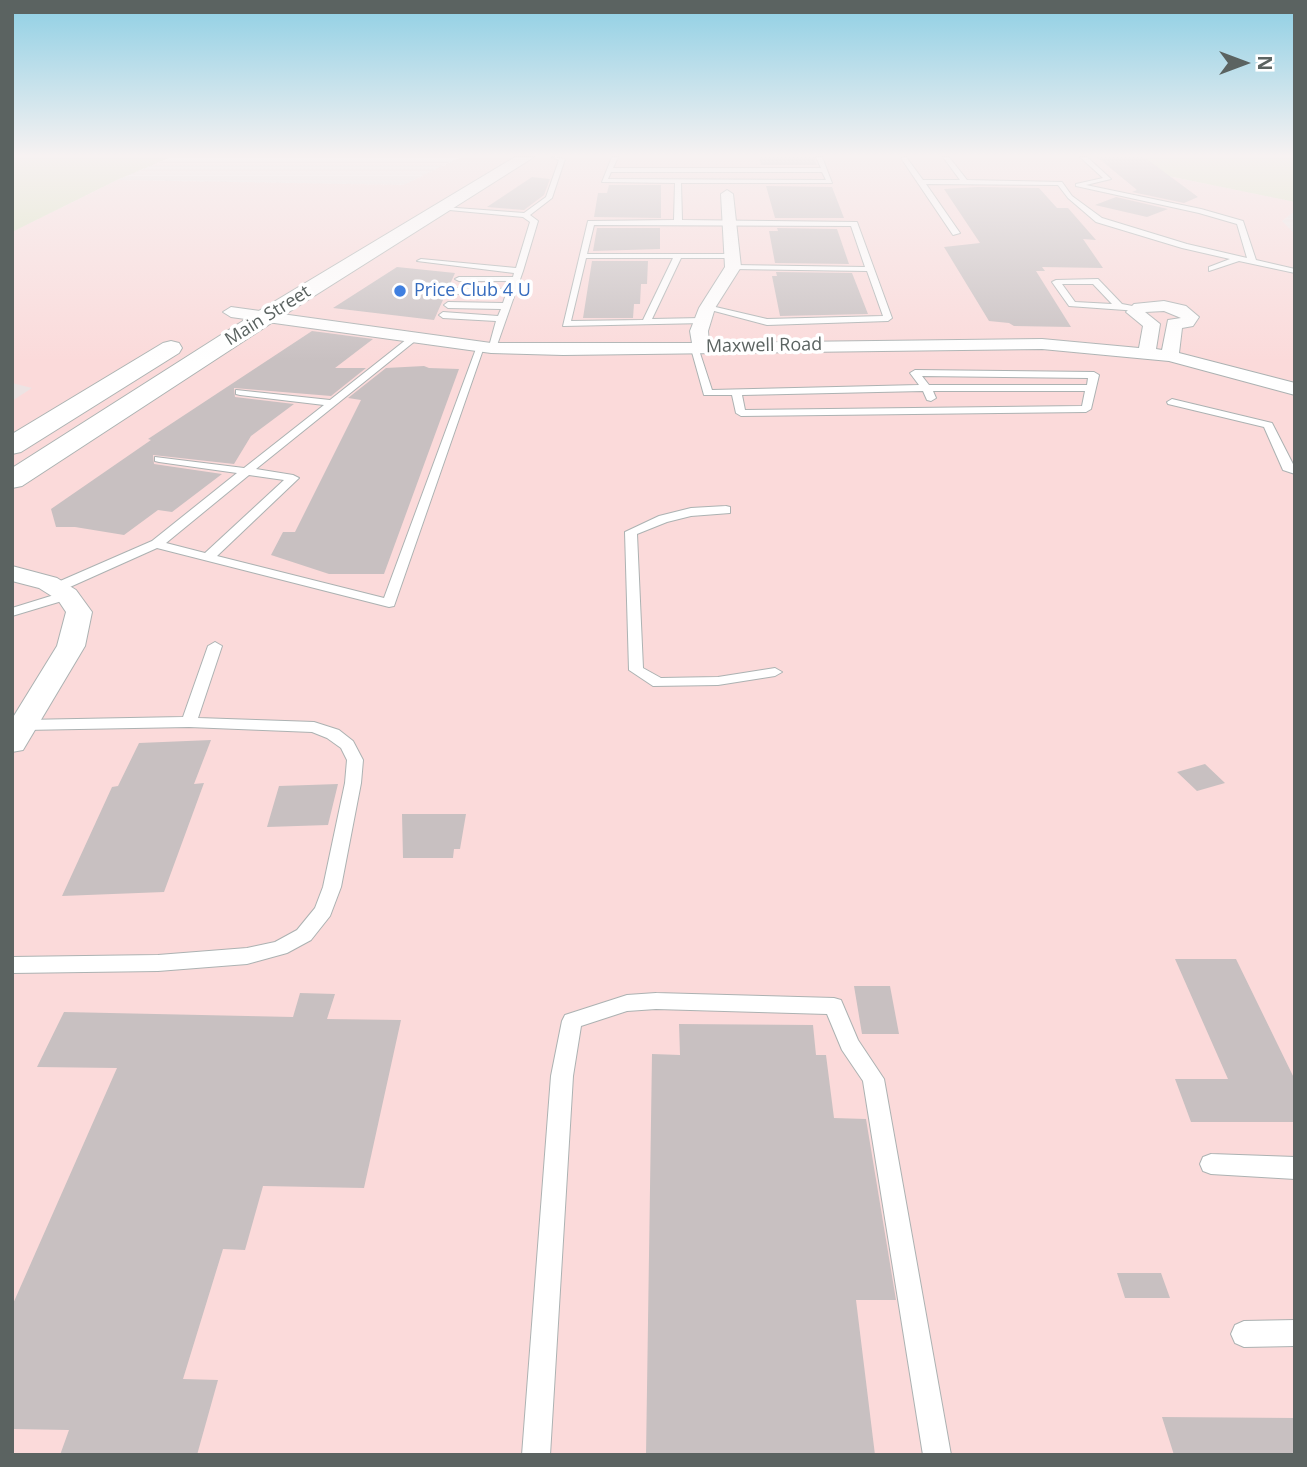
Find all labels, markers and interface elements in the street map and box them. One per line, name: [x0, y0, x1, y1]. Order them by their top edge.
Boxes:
north arrow: [1209, 28, 1279, 98]
text: N: [1252, 55, 1278, 71]
place label: Price Club 4 U: [414, 280, 531, 302]
street label: Main Street: [221, 281, 315, 351]
marker: Price Club 4 U: [392, 283, 408, 299]
street label: Maxwell Road: [706, 334, 822, 358]

